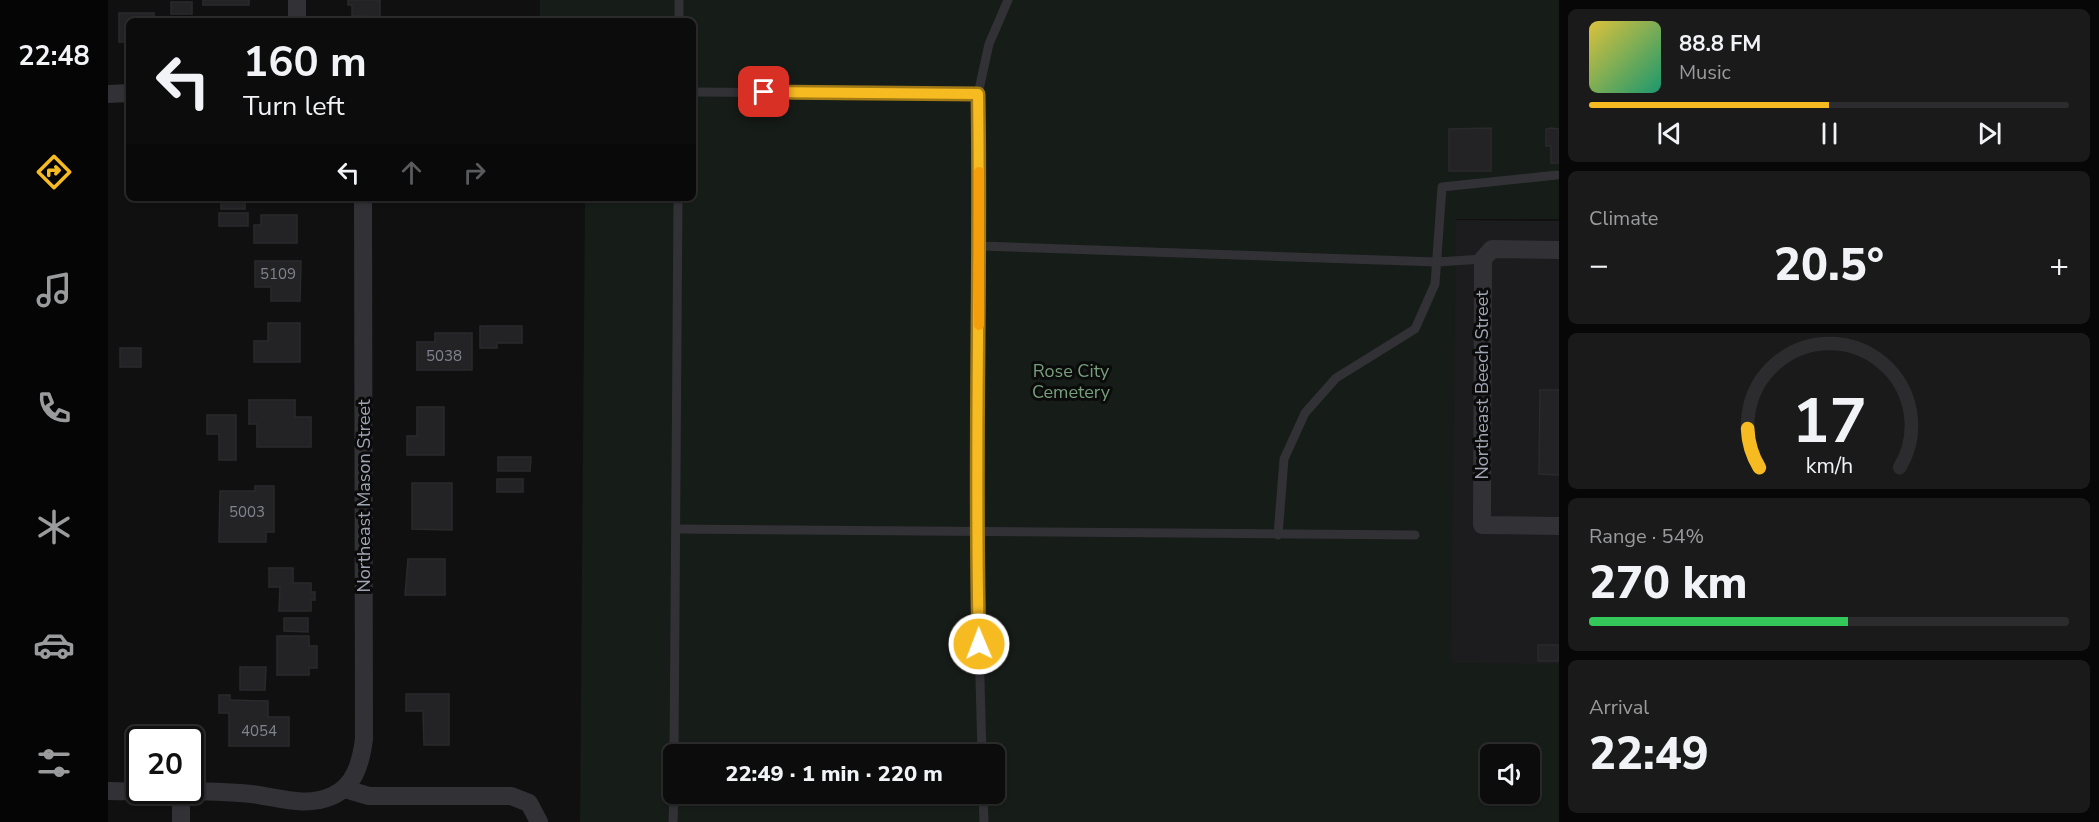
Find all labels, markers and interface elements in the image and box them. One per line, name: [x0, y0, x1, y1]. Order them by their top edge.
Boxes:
text: 88.8 FM: [1679, 29, 1761, 59]
text: 160 m: [243, 34, 367, 91]
text: 22:48: [18, 38, 90, 75]
icon: left: [144, 42, 222, 120]
text: Music: [1679, 59, 1731, 86]
pin: [738, 66, 789, 117]
icon: arrive: [747, 75, 780, 108]
text: Turn left: [243, 88, 344, 125]
icon: previous: [1653, 117, 1686, 150]
icon: pause: [1813, 117, 1846, 150]
icon: next: [1973, 117, 2006, 150]
icon: directions: [33, 151, 75, 193]
icon: left: [332, 156, 365, 189]
icon: ahead: [395, 156, 428, 189]
icon: right: [458, 156, 491, 189]
text: Climate: [1589, 205, 1658, 232]
text: 20.5°: [1774, 235, 1884, 296]
text: −: [1589, 243, 1609, 288]
text: +: [2049, 243, 2069, 288]
house number: 5109: [260, 264, 296, 284]
icon: music: [33, 269, 75, 311]
street label: Northeast Beech Street: [1470, 290, 1494, 480]
house number: 5038: [426, 346, 462, 366]
park label: Rose City Cemetery: [1032, 359, 1111, 404]
text: 17: [1792, 379, 1866, 464]
icon: phone: [33, 387, 75, 429]
street label: Northeast Mason Street: [352, 399, 376, 592]
text: km/h: [1805, 451, 1853, 481]
house number: 5003: [229, 502, 265, 522]
icon: climate: [33, 506, 75, 548]
text: Range · 54%: [1589, 523, 1704, 550]
text: 270 km: [1589, 553, 1748, 614]
position arrow: [947, 612, 1011, 676]
icon: car: [33, 624, 75, 666]
text: Arrival: [1589, 694, 1649, 721]
house number: 4054: [241, 721, 277, 741]
text: 22:49: [1589, 724, 1709, 785]
speed limit sign: 20: [126, 726, 204, 804]
icon: filters: [33, 742, 75, 784]
map controls: [1480, 744, 1540, 804]
button: sound: [1480, 744, 1540, 804]
text: 22:49 · 1 min · 220 m: [725, 759, 943, 789]

